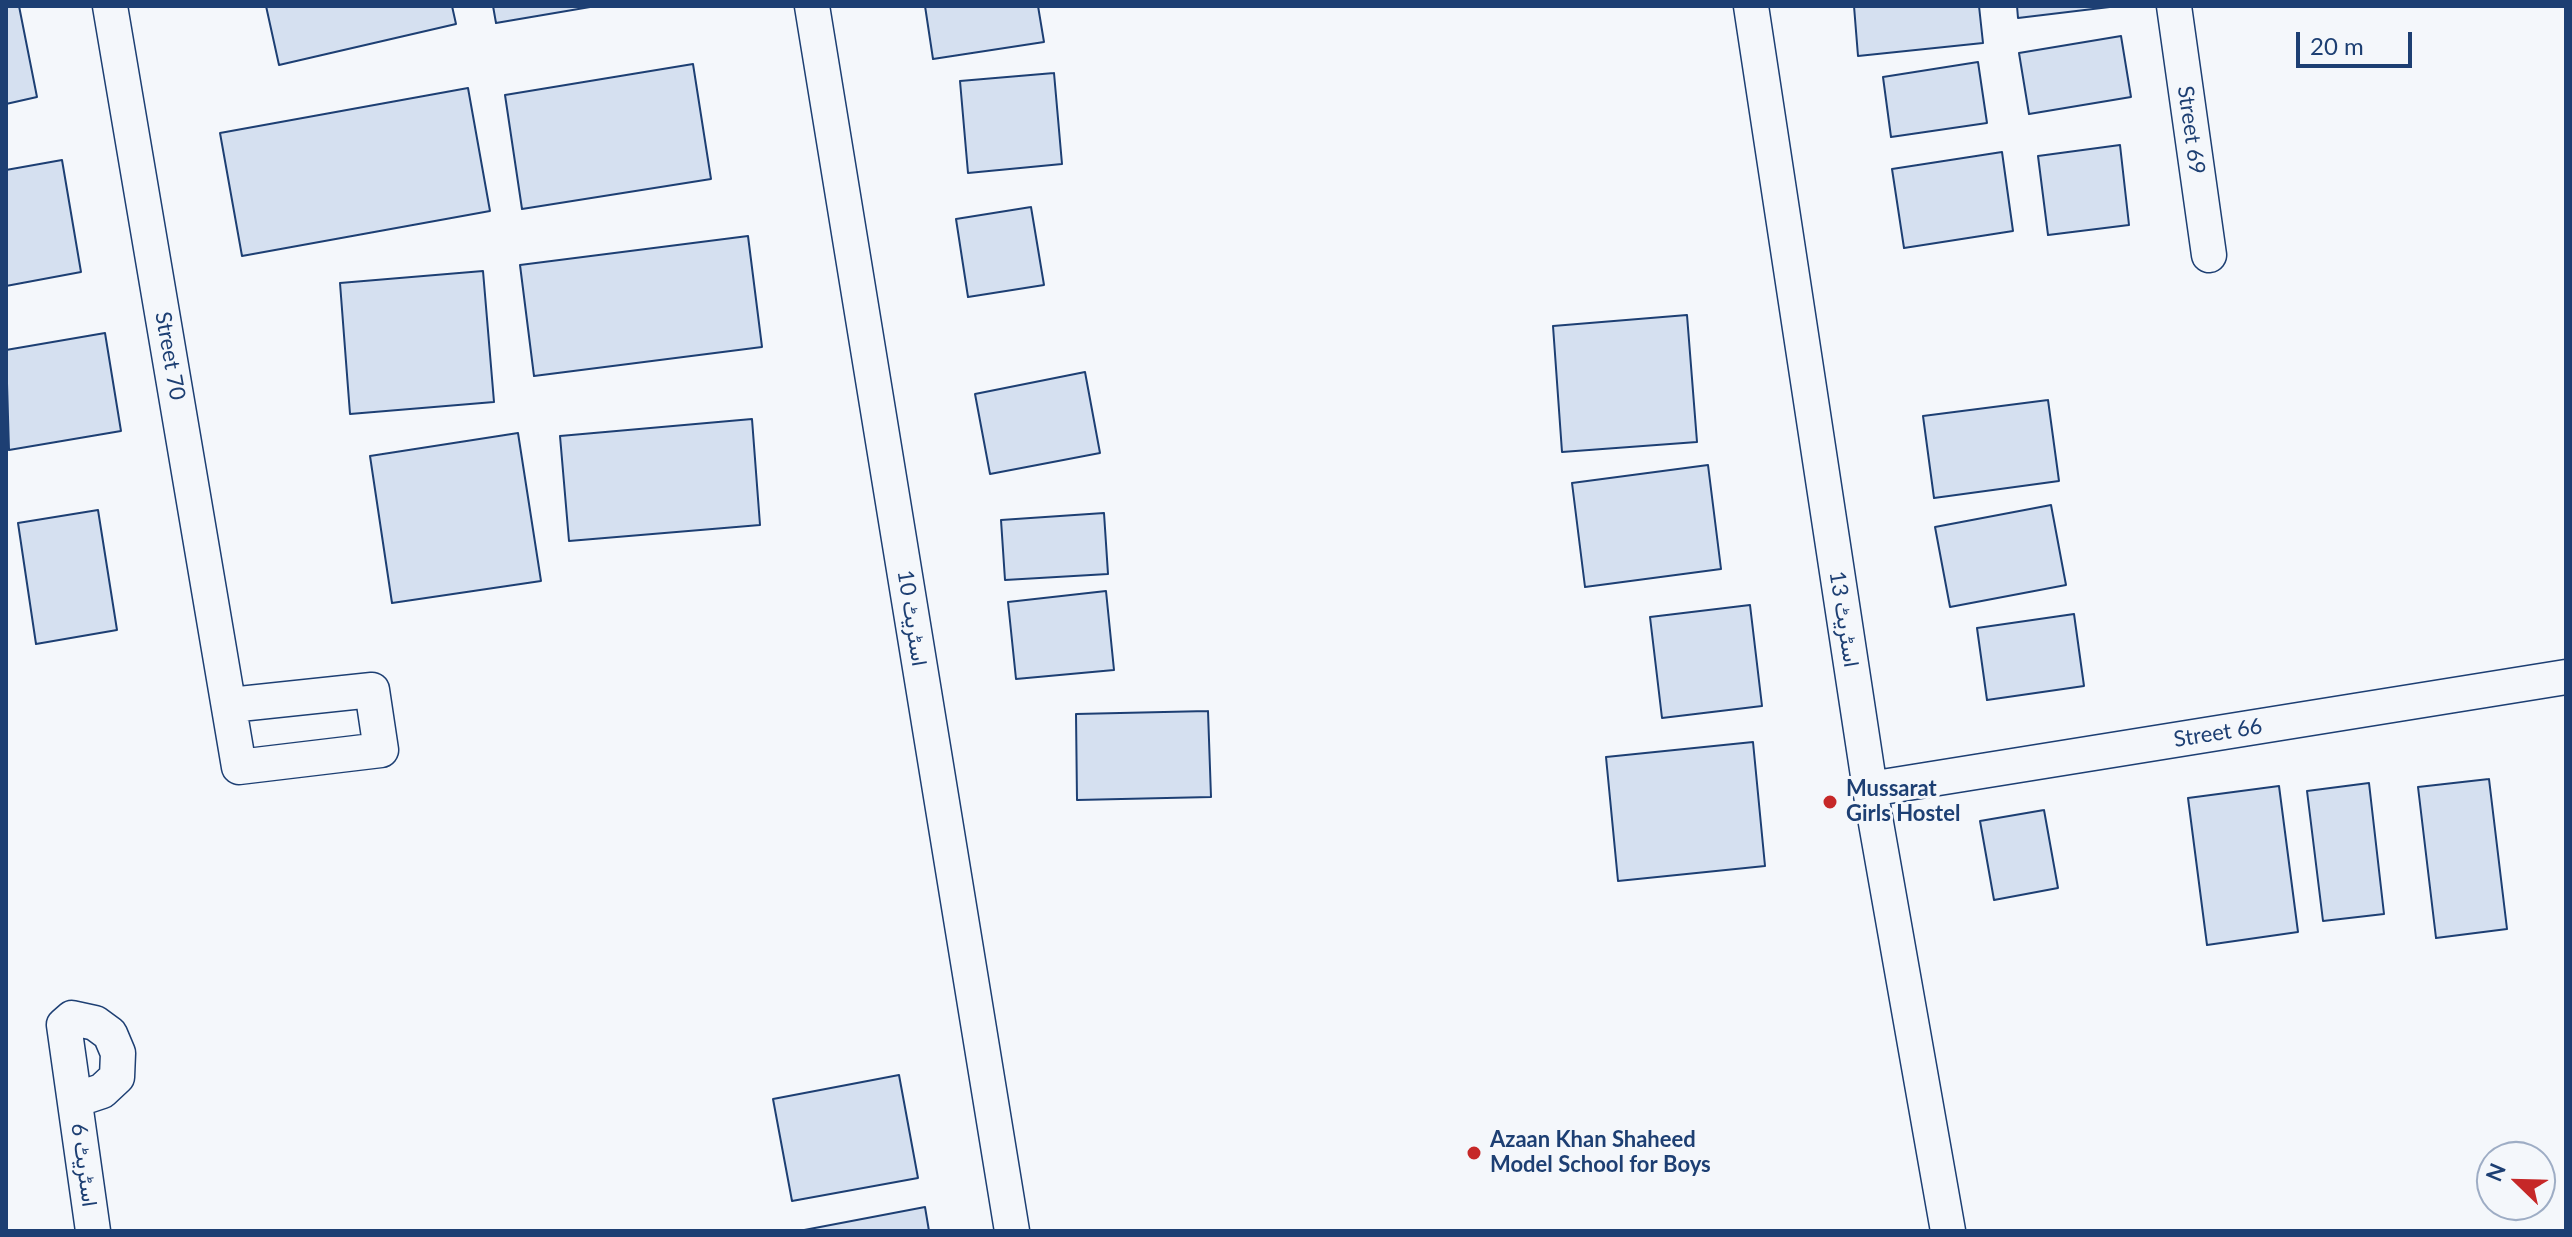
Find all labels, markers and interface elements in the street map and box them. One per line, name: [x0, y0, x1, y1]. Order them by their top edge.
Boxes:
scale bar: [2300, 16, 2416, 66]
text: 20 m: [2310, 31, 2364, 60]
street label: Street 69: [2172, 84, 2210, 176]
street label: Street 70: [149, 310, 191, 402]
street label: اسٹریٹ 10: [891, 568, 933, 668]
street label: اسٹریٹ 13: [1823, 569, 1865, 669]
street label: Street 66: [2172, 713, 2264, 753]
place label: Mussarat Girls Hostel: [1846, 776, 1960, 828]
marker: Mussarat Girls Hostel: [1821, 793, 1839, 811]
street label: اسٹریٹ 6: [65, 1122, 103, 1208]
place label: Azaan Khan Shaheed Model School for Boys: [1490, 1127, 1711, 1178]
north arrow: [2476, 1141, 2556, 1221]
marker: Azaan Khan Shaheed Model School for Boys: [1465, 1144, 1483, 1162]
text: N: [2480, 1159, 2511, 1185]

